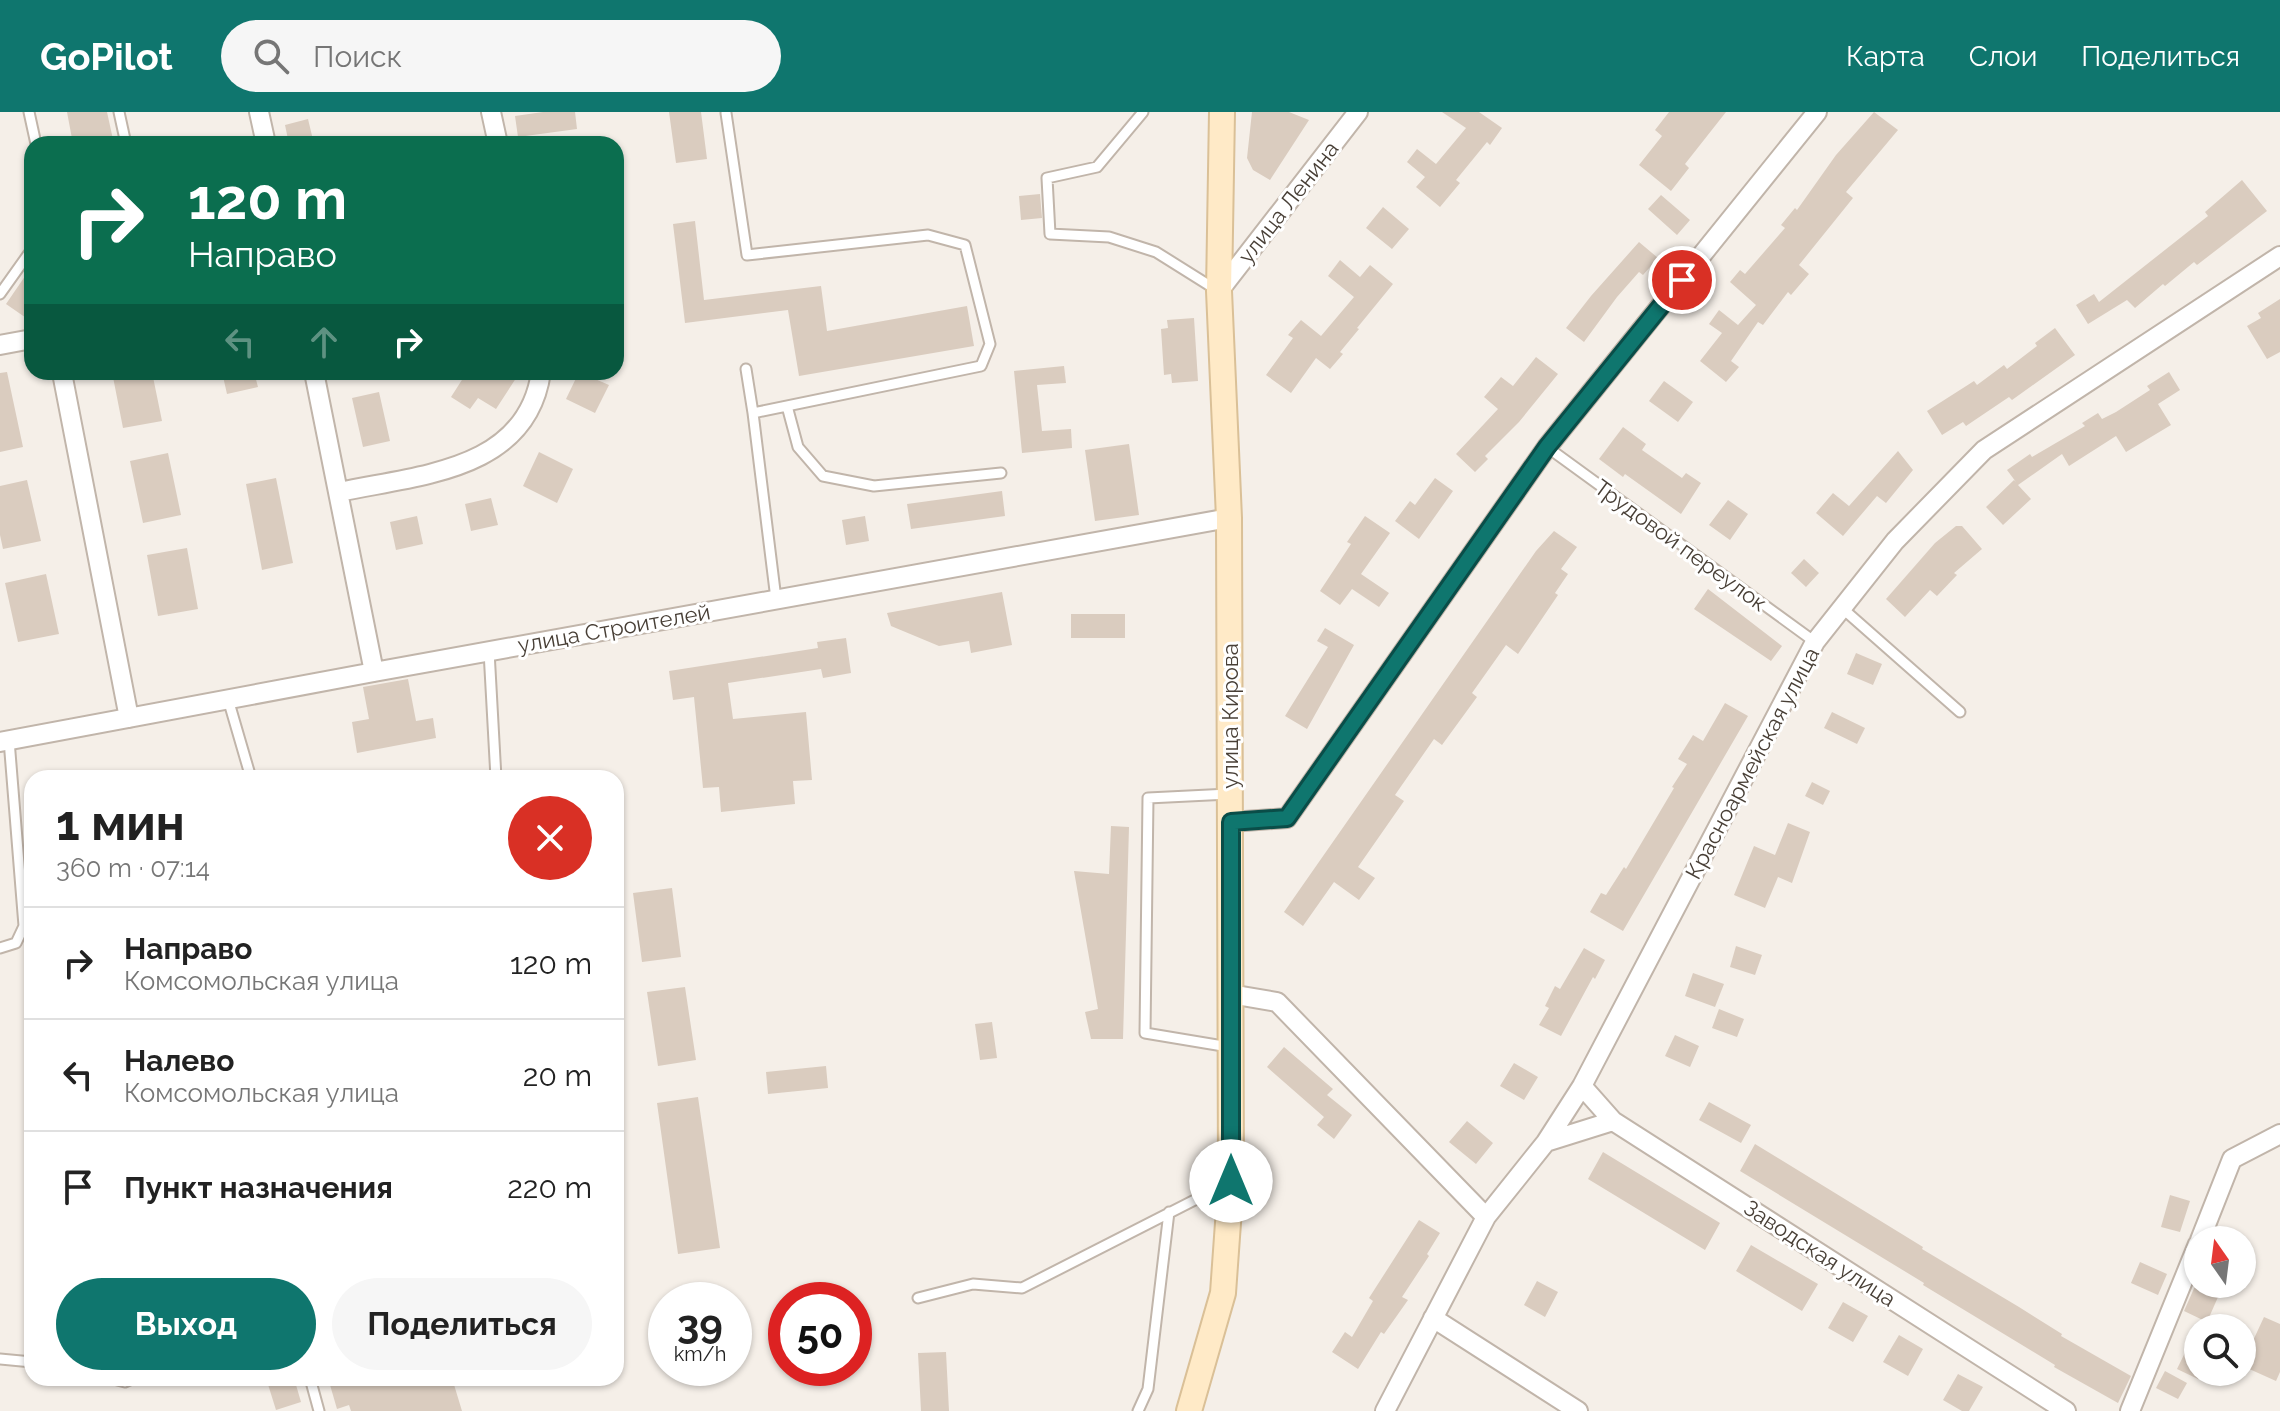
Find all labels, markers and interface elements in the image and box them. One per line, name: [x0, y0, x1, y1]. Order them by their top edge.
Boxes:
search box: [221, 20, 781, 92]
text: GoPilot: [40, 34, 173, 79]
icon: search: [249, 34, 293, 78]
text: Поиск: [313, 39, 402, 74]
text: Карта: [1846, 40, 1925, 73]
text: Слои: [1969, 40, 2037, 73]
text: Поделиться: [2081, 40, 2240, 73]
street label: улица Ленина: [1232, 136, 1344, 268]
text: 120 m: [188, 166, 347, 232]
icon: right: [56, 168, 160, 272]
text: Направо: [188, 233, 337, 275]
pin: [1648, 246, 1716, 314]
icon: arrive: [1660, 258, 1704, 302]
icon: left: [218, 320, 262, 364]
icon: ahead: [302, 320, 346, 364]
icon: right: [386, 320, 430, 364]
street label: Трудовой переулок: [1590, 474, 1772, 616]
street label: улица Строителей: [516, 598, 712, 658]
street label: улица Кирова: [1217, 643, 1243, 789]
street label: Красноармейская улица: [1680, 643, 1824, 883]
text: 1 мин: [56, 795, 185, 851]
button: close: [508, 796, 592, 880]
text: 360 m · 07:14: [56, 853, 210, 883]
text: Направо: [124, 931, 253, 966]
icon: right: [56, 941, 100, 985]
text: 120 m: [510, 946, 592, 981]
text: Комсомольская улица: [124, 966, 399, 996]
text: Налево: [124, 1043, 234, 1078]
icon: left: [56, 1053, 100, 1097]
text: 20 m: [523, 1058, 592, 1093]
text: Комсомольская улица: [124, 1078, 399, 1108]
position arrow: [1189, 1139, 1273, 1223]
icon: arrive: [56, 1165, 100, 1209]
text: Пункт назначения: [124, 1170, 393, 1205]
text: 220 m: [507, 1170, 592, 1205]
street label: Заводская улица: [1739, 1194, 1901, 1312]
north arrow: [2184, 1226, 2256, 1298]
map controls: [2184, 1226, 2256, 1386]
button: Выход: [56, 1278, 316, 1370]
button: Поделиться: [332, 1278, 592, 1370]
speed limit sign: 50: [768, 1282, 872, 1386]
text: 39: [677, 1300, 723, 1347]
button: search: [2184, 1314, 2256, 1386]
text: km/h: [674, 1342, 726, 1366]

